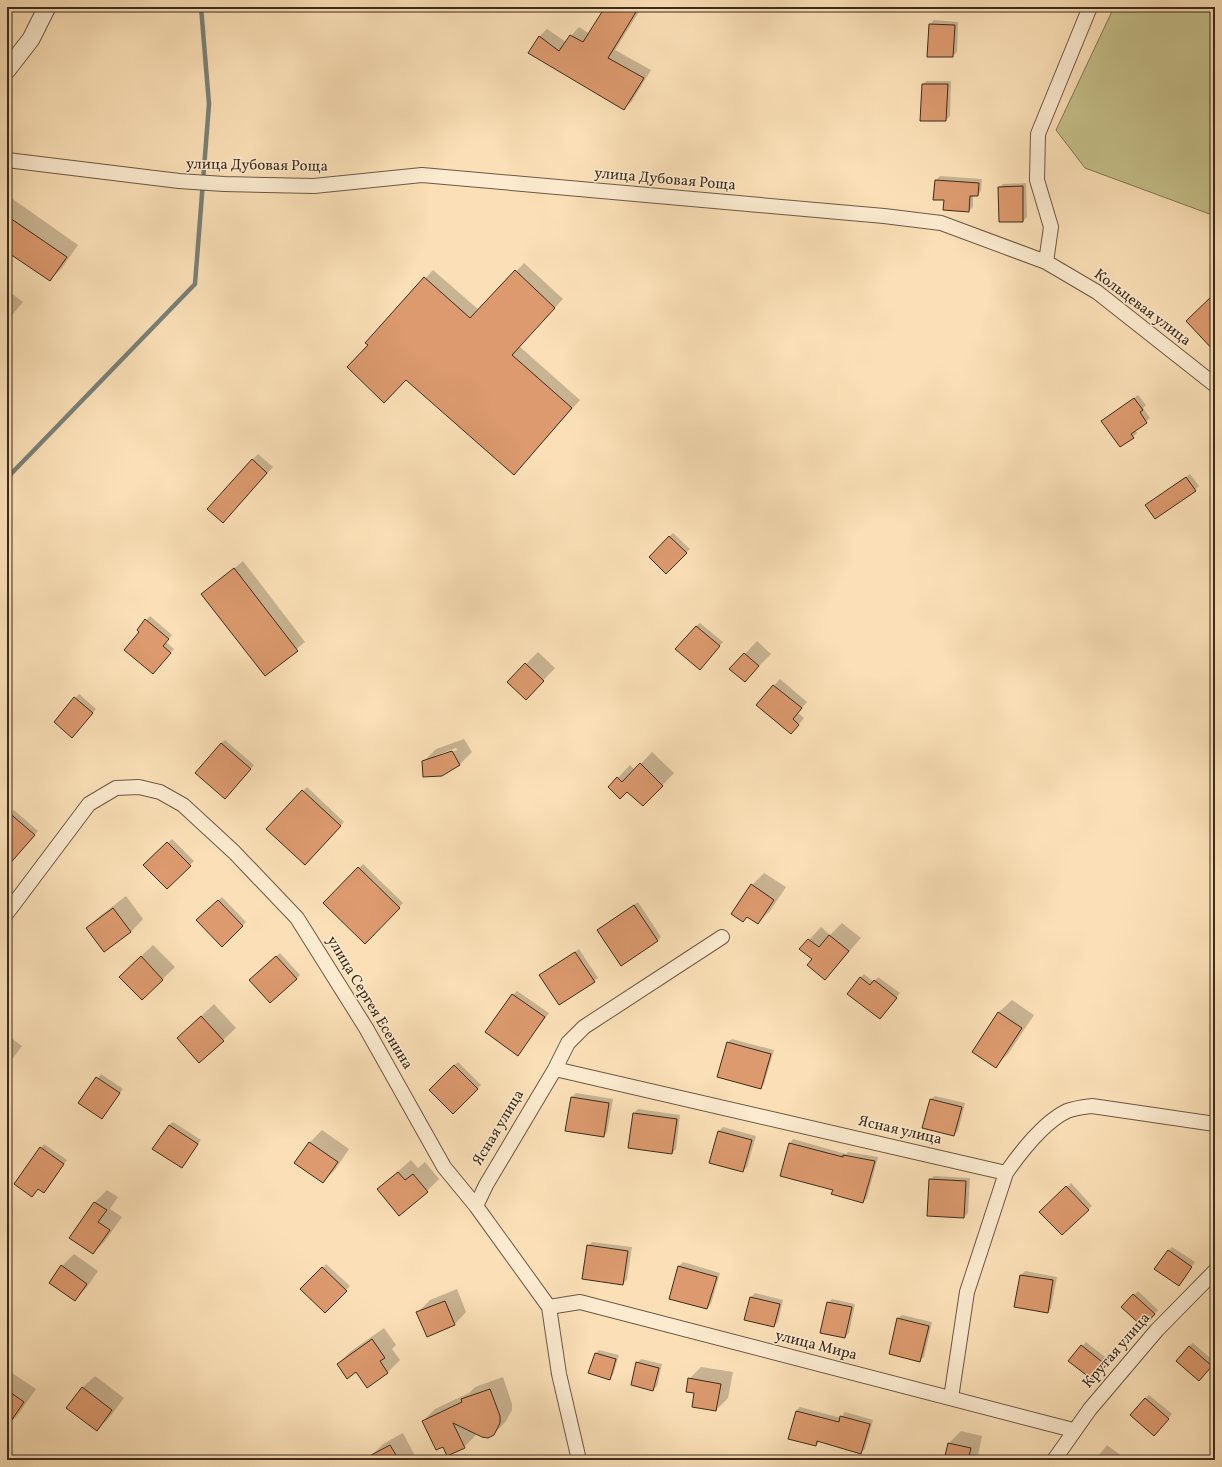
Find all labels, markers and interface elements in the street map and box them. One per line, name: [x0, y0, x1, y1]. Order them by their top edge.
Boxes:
street label: улица Дубовая Роща: [186, 154, 328, 178]
street label: улица Дубовая Роща: [593, 163, 737, 197]
street label: Кольцевая улица: [1089, 265, 1195, 351]
street label: улица Сергея Есенина: [321, 932, 417, 1074]
street label: Ясная улица: [468, 1086, 530, 1170]
street label: Ясная улица: [856, 1111, 944, 1151]
street label: Крутая улица: [1078, 1309, 1156, 1393]
street label: улица Мира: [773, 1326, 859, 1366]

